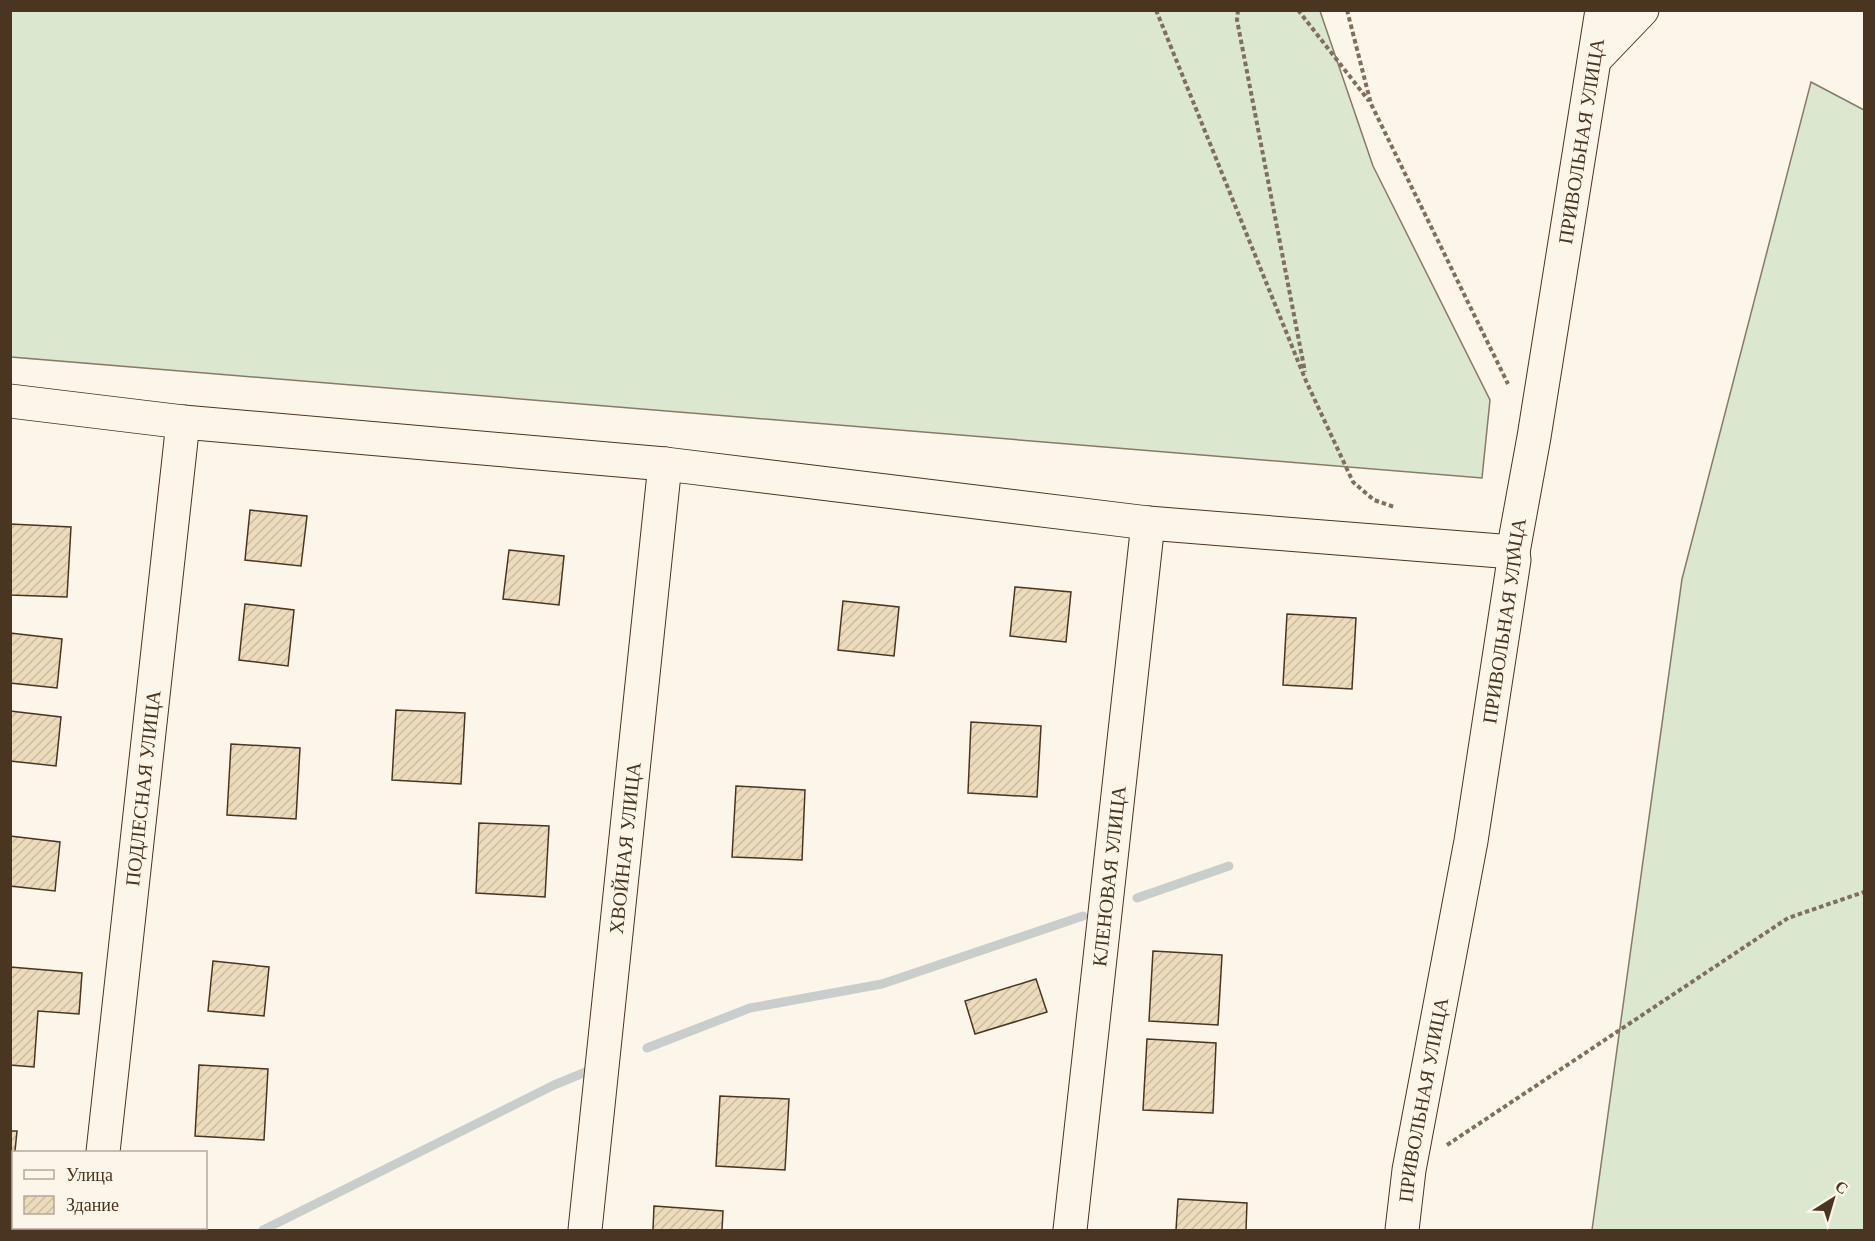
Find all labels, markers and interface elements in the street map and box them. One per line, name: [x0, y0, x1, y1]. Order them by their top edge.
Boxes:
street label: ПРИВОЛЬНАЯ УЛИЦА: [1554, 36, 1608, 246]
street label: ПРИВОЛЬНАЯ УЛИЦА: [1478, 516, 1530, 725]
street label: ПОДЛЕСНАЯ УЛИЦА: [121, 689, 165, 887]
street label: ХВОЙНАЯ УЛИЦА: [605, 760, 645, 935]
street label: КЛЕНОВАЯ УЛИЦА: [1088, 784, 1130, 968]
street label: ПРИВОЛЬНАЯ УЛИЦА: [1394, 995, 1452, 1203]
legend: [12, 1151, 207, 1229]
text: Улица: [66, 1165, 113, 1185]
north arrow: [1803, 1169, 1863, 1229]
text: С: [1832, 1177, 1851, 1198]
text: Здание: [66, 1195, 119, 1215]

